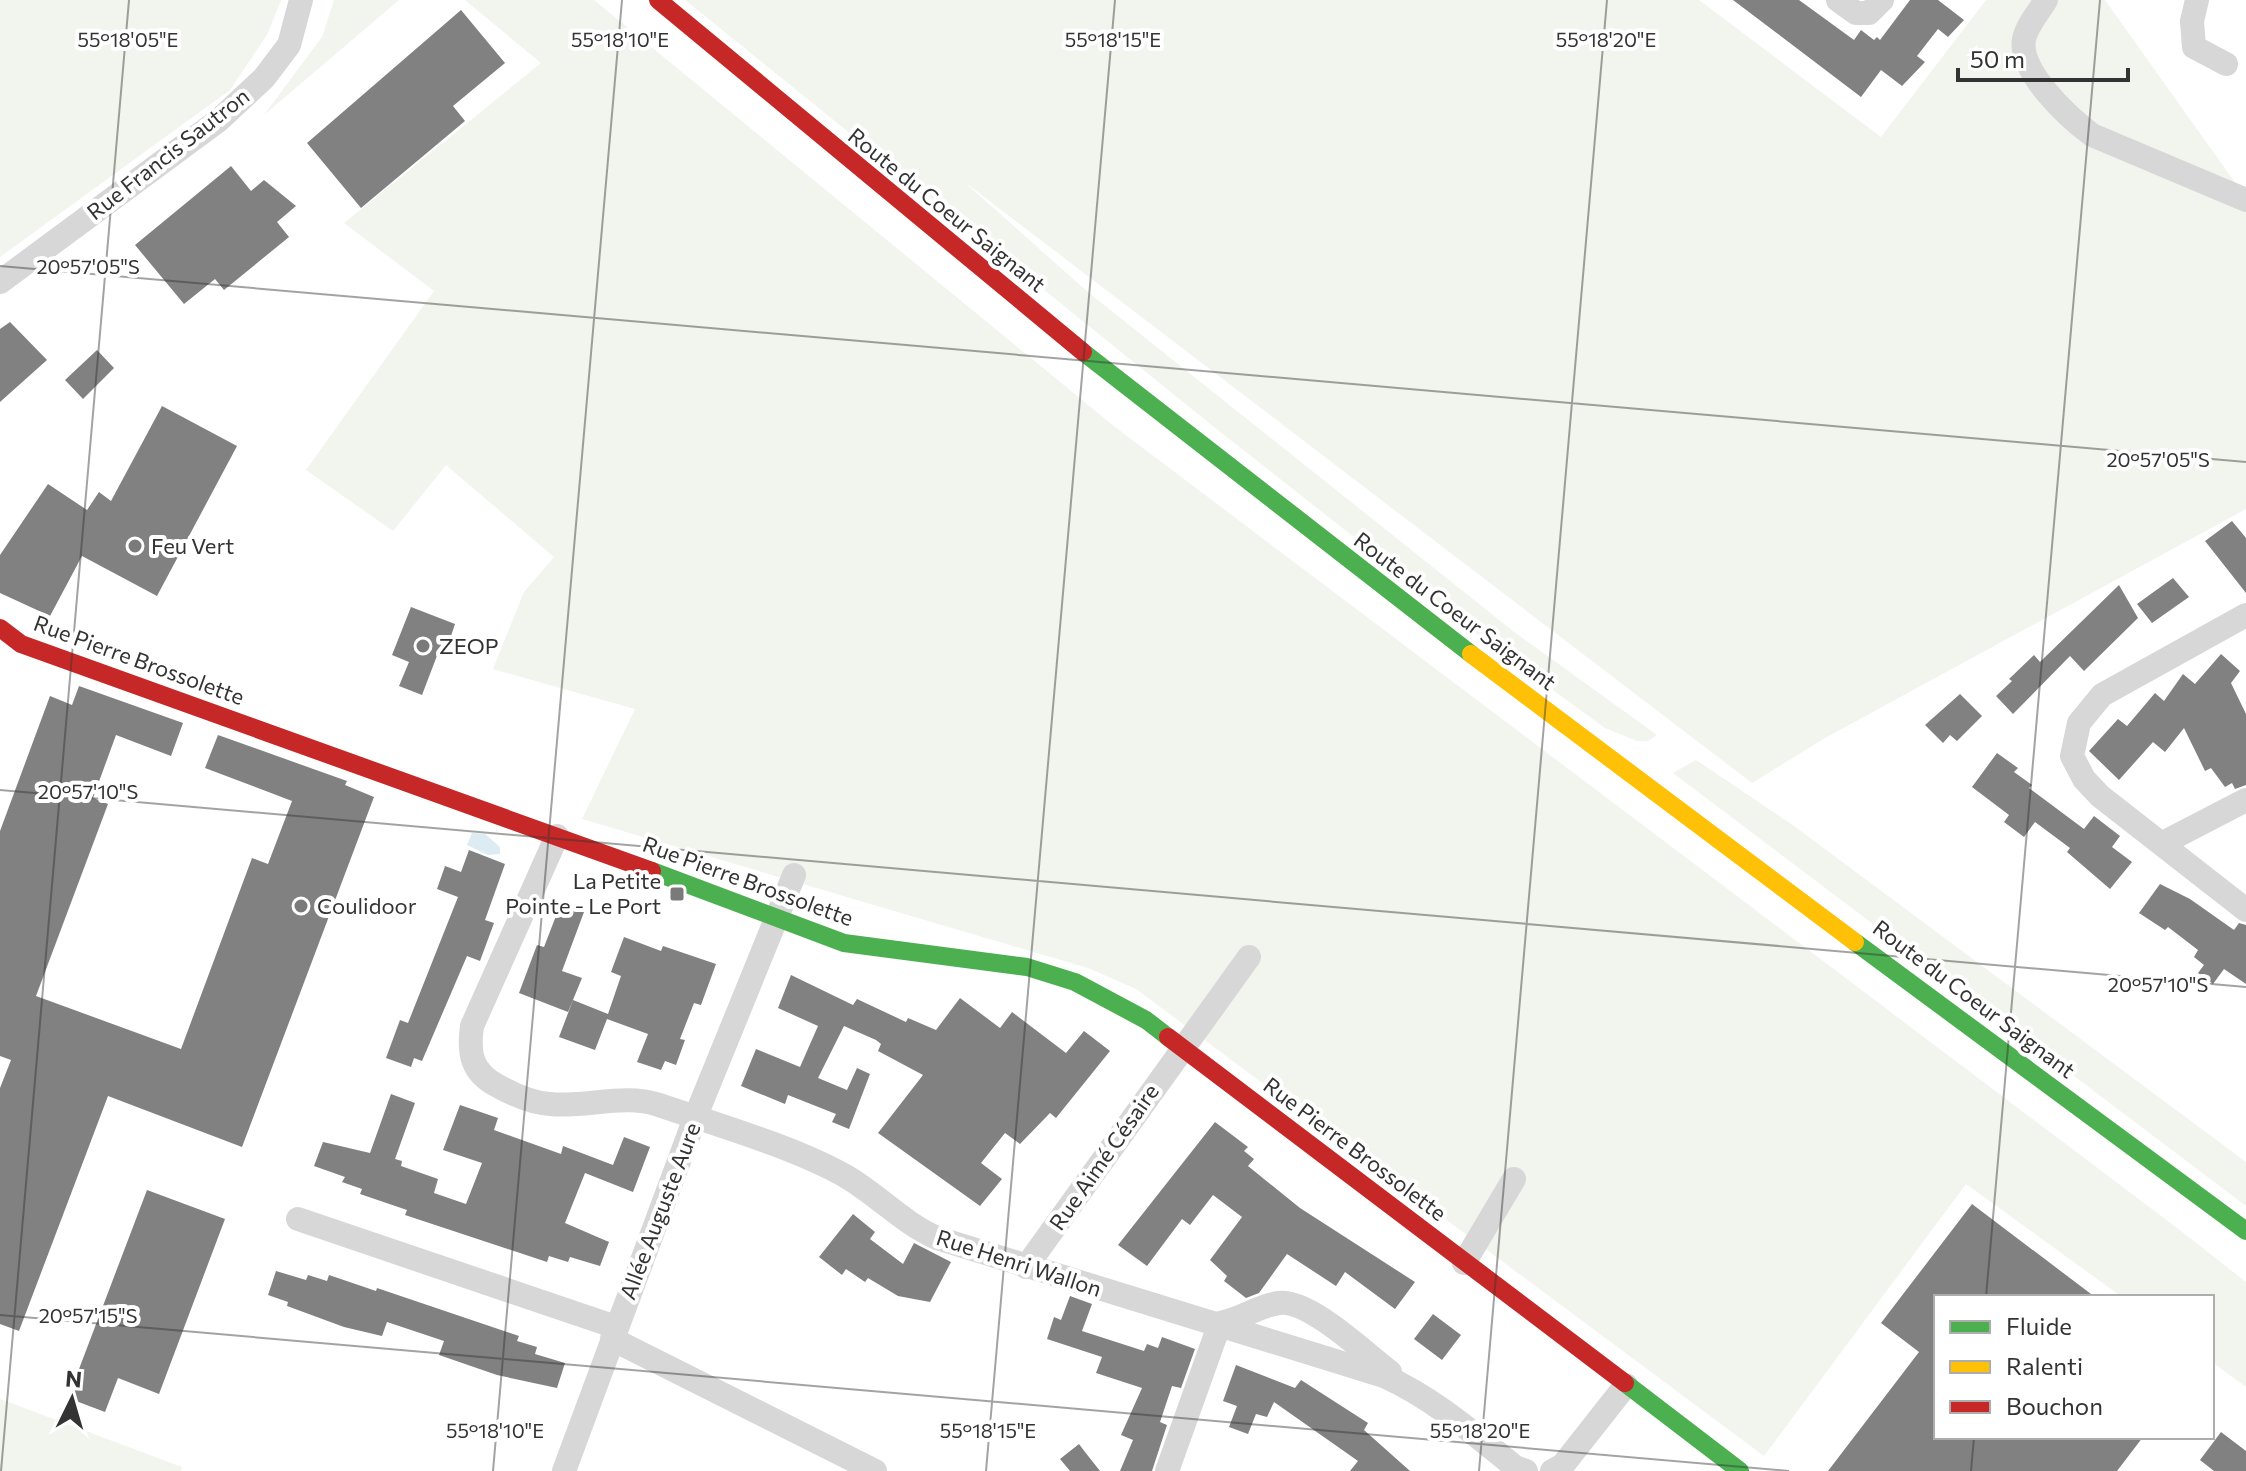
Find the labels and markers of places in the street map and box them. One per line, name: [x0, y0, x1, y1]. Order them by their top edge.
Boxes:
place label: Feu Vert: [151, 532, 234, 559]
marker: Feu Vert: [126, 537, 144, 555]
place label: ZEOP: [439, 632, 499, 659]
marker: ZEOP: [414, 637, 432, 655]
place label: La Petite Pointe - Le Port: [505, 867, 661, 919]
marker: La Petite Pointe - Le Port: [668, 885, 686, 903]
place label: Coulidoor: [317, 892, 417, 919]
marker: Coulidoor: [292, 897, 310, 915]

